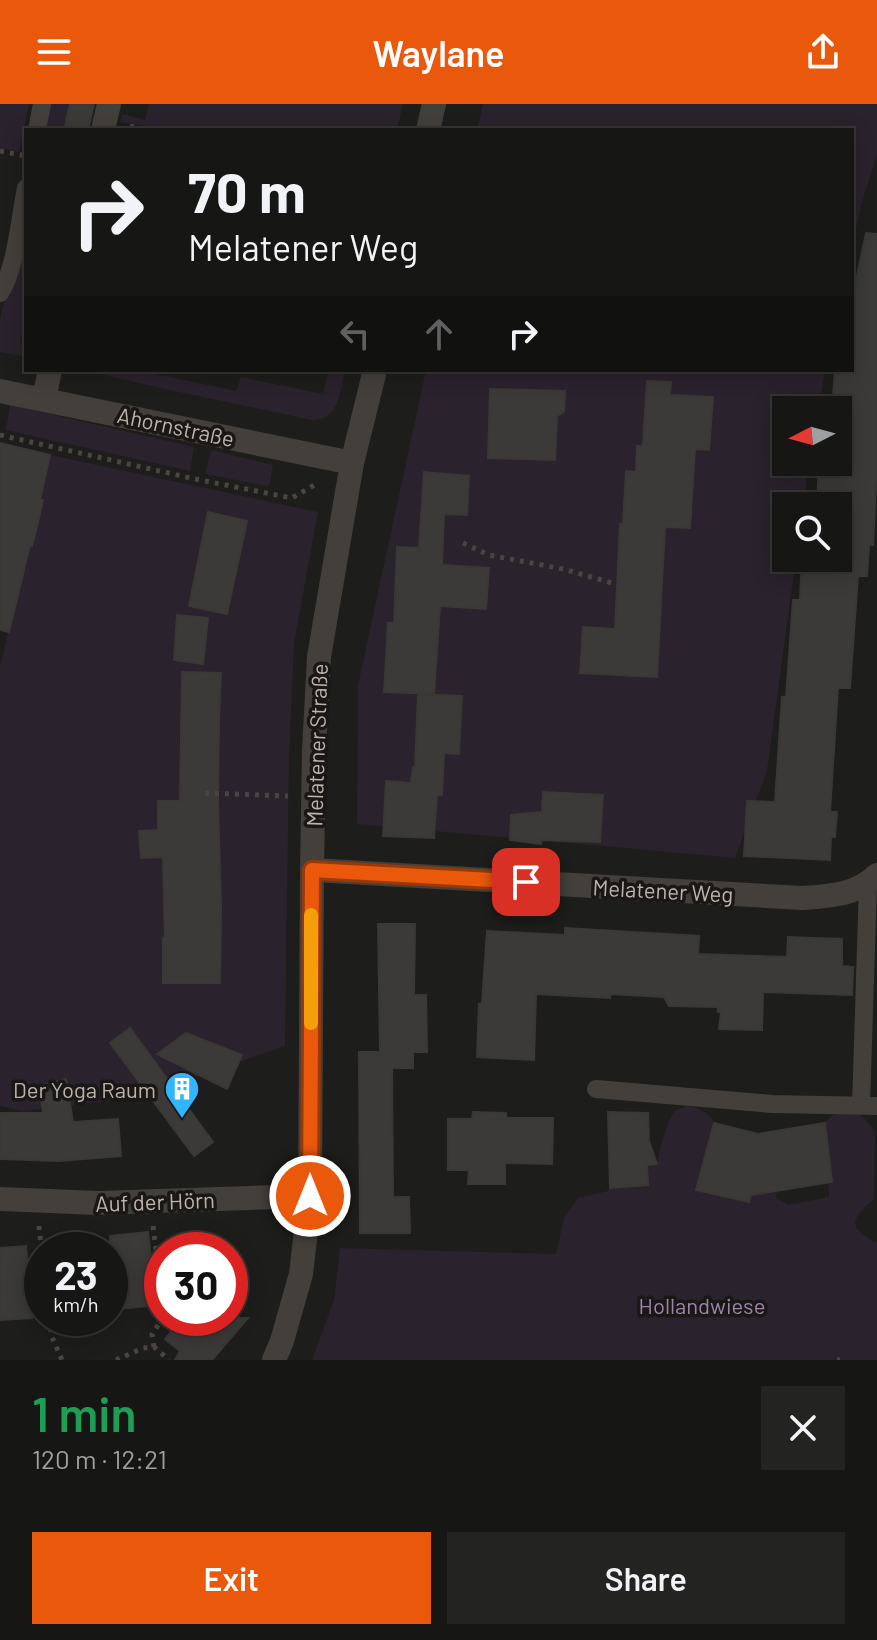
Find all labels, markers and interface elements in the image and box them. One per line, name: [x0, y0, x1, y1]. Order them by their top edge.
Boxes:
icon: menu: [32, 30, 76, 74]
icon: share: [801, 30, 845, 74]
text: Waylane: [373, 31, 504, 74]
text: 70 m: [188, 157, 306, 224]
icon: right: [56, 160, 160, 264]
text: Melatener Weg: [188, 225, 418, 268]
icon: left: [333, 312, 377, 356]
icon: ahead: [417, 312, 461, 356]
icon: right: [501, 312, 545, 356]
north arrow: [772, 396, 852, 476]
map controls: [772, 396, 852, 572]
street label: Ahornstraße: [115, 401, 237, 451]
button: search: [772, 492, 852, 572]
street label: Melatener Straße: [300, 663, 332, 827]
pin: [492, 848, 560, 916]
icon: arrive: [504, 860, 548, 904]
street label: Melatener Weg: [592, 873, 734, 907]
building icon: Der Yoga Raum: [163, 1070, 201, 1120]
place label: Der Yoga Raum: [13, 1076, 156, 1102]
position arrow: [268, 1154, 352, 1238]
street label: Auf der Hörn: [95, 1186, 215, 1216]
speed limit sign: 30: [144, 1232, 248, 1336]
text: 23: [54, 1250, 98, 1298]
text: km/h: [53, 1292, 99, 1316]
park label: Hollandwiese: [639, 1292, 765, 1318]
text: 1 min: [32, 1384, 137, 1442]
button: close: [761, 1386, 845, 1470]
text: 120 m · 12:21: [32, 1443, 167, 1474]
button: Exit: [32, 1532, 431, 1624]
button: Share: [447, 1532, 845, 1624]

